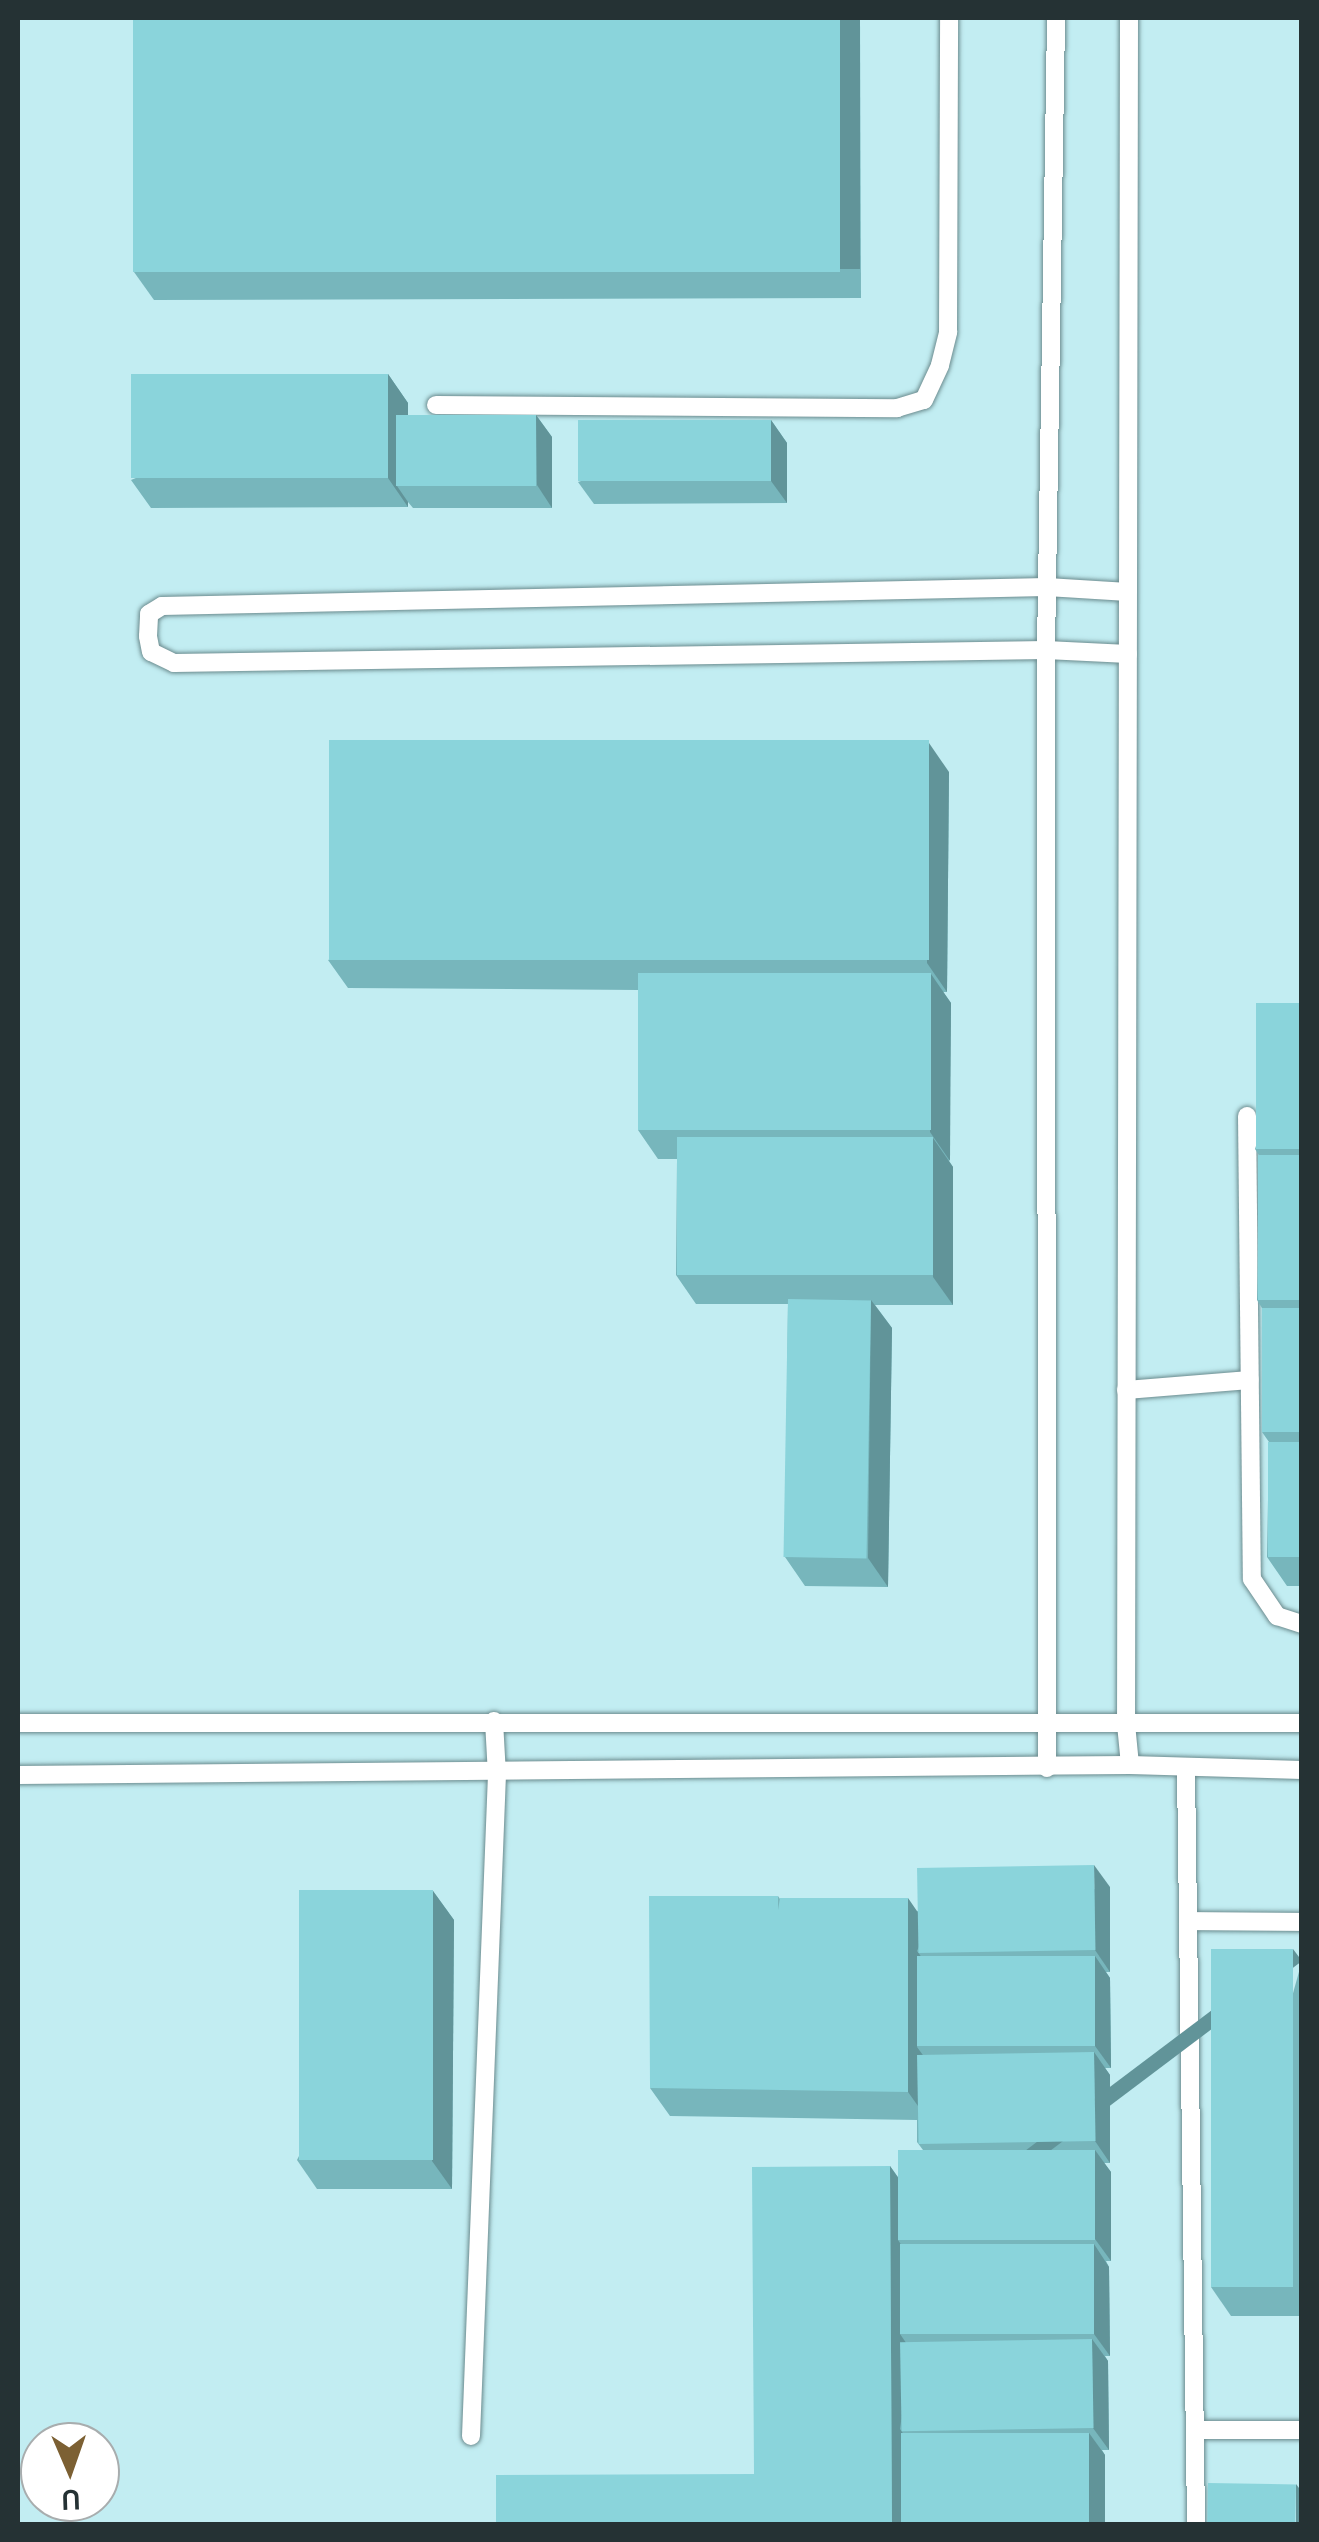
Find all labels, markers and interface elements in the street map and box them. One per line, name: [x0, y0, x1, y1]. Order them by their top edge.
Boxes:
north arrow: [20, 2422, 120, 2522]
text: U: [61, 2482, 81, 2518]

